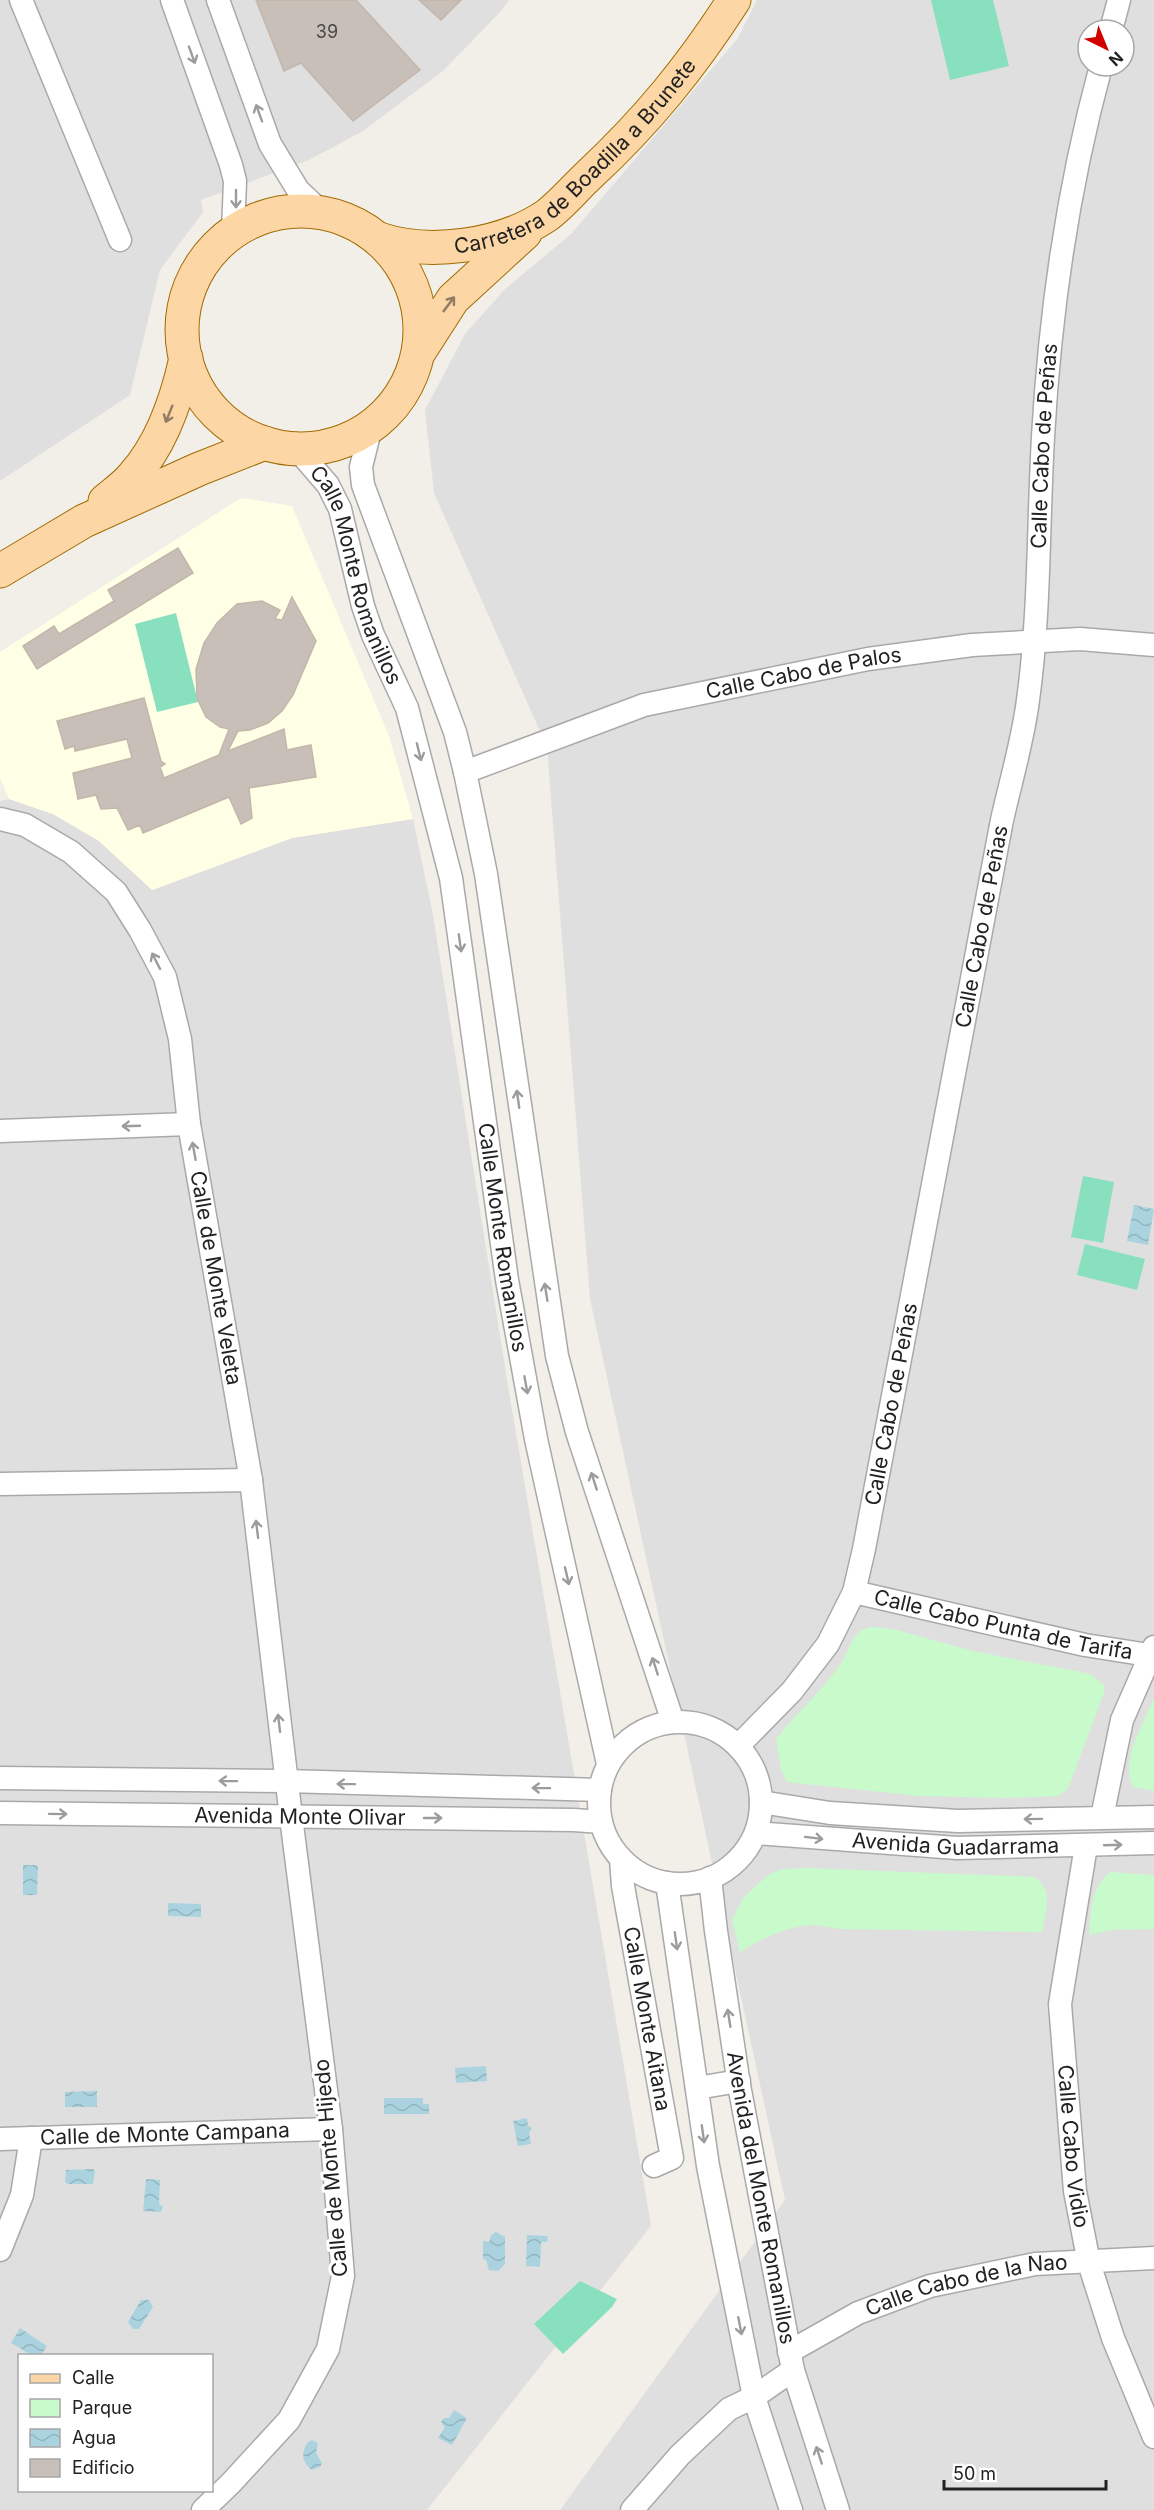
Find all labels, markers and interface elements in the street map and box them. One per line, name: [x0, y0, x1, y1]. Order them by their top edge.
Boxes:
north arrow: [1076, 18, 1136, 78]
house number: 39: [316, 21, 338, 42]
one-way arrow: [187, 45, 198, 64]
text: N: [1105, 47, 1128, 70]
street label: Carretera de Boadilla a Brunete: [452, 54, 701, 258]
one-way arrow: [252, 104, 263, 123]
one-way arrow: [230, 188, 241, 208]
one-way arrow: [443, 297, 455, 313]
street label: Calle Cabo de Peñas: [1026, 342, 1062, 549]
one-way arrow: [163, 404, 174, 422]
street label: Calle Monte Romanillos: [305, 460, 407, 688]
street label: Calle Cabo de Palos: [703, 642, 903, 704]
one-way arrow: [413, 743, 425, 762]
street label: Calle Cabo de Peñas: [950, 823, 1013, 1030]
one-way arrow: [454, 933, 465, 952]
one-way arrow: [150, 952, 161, 970]
one-way arrow: [513, 1090, 524, 1110]
one-way arrow: [121, 1121, 141, 1132]
street label: Calle Monte Romanillos: [473, 1121, 533, 1354]
one-way arrow: [188, 1141, 199, 1161]
street label: Calle de Monte Veleta: [185, 1169, 247, 1387]
one-way arrow: [541, 1283, 552, 1303]
street label: Calle Cabo de Peñas: [860, 1301, 922, 1508]
one-way arrow: [521, 1375, 532, 1394]
one-way arrow: [587, 1472, 598, 1491]
one-way arrow: [251, 1520, 262, 1540]
one-way arrow: [561, 1566, 573, 1585]
street label: Calle Cabo Punta de Tarifa: [872, 1584, 1135, 1664]
one-way arrow: [648, 1657, 659, 1676]
one-way arrow: [274, 1714, 285, 1734]
one-way arrow: [218, 1775, 238, 1787]
one-way arrow: [337, 1778, 357, 1790]
one-way arrow: [532, 1782, 552, 1794]
street label: Avenida Monte Olivar: [194, 1802, 406, 1830]
one-way arrow: [48, 1808, 68, 1819]
one-way arrow: [423, 1813, 443, 1824]
one-way arrow: [1023, 1813, 1043, 1824]
street label: Avenida Guadarrama: [851, 1827, 1059, 1860]
one-way arrow: [803, 1833, 823, 1844]
one-way arrow: [1103, 1839, 1123, 1850]
street label: Calle Monte Aitana: [619, 1924, 676, 2113]
one-way arrow: [671, 1931, 682, 1951]
one-way arrow: [723, 2008, 734, 2028]
street label: Avenida del Monte Romanillos: [722, 2050, 801, 2346]
street label: Calle de Monte Hijedo: [309, 2058, 352, 2278]
street label: Calle Cabo Vidio: [1053, 2064, 1095, 2230]
street label: Calle de Monte Campana: [40, 2117, 290, 2150]
one-way arrow: [698, 2124, 709, 2144]
street label: Calle Cabo de la Nao: [862, 2249, 1068, 2321]
one-way arrow: [735, 2316, 746, 2335]
legend: [18, 2354, 213, 2492]
text: Calle: [72, 2367, 114, 2388]
text: Parque: [72, 2397, 132, 2418]
text: Agua: [72, 2427, 116, 2448]
one-way arrow: [813, 2446, 824, 2465]
scale bar: [944, 2453, 1106, 2491]
text: Edificio: [72, 2457, 135, 2478]
text: 50 m: [953, 2463, 996, 2484]

